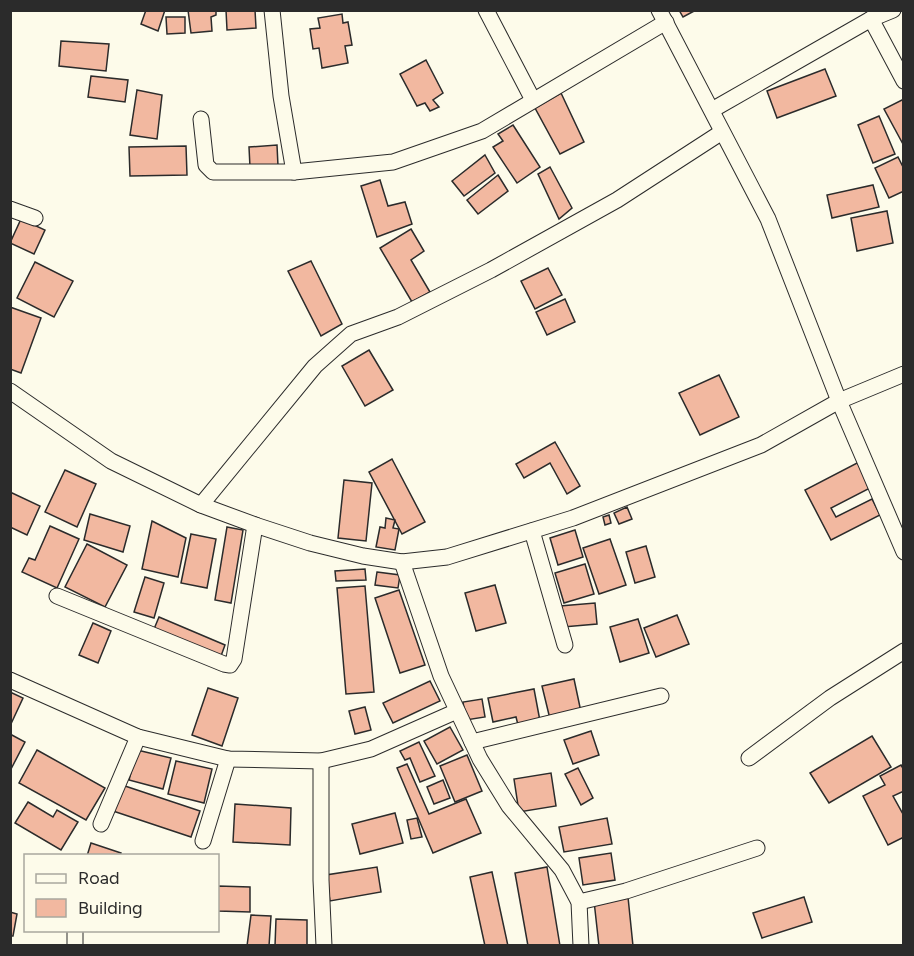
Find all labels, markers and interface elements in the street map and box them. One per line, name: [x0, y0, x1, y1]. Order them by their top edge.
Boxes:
legend: [24, 854, 219, 932]
text: Road: [78, 867, 119, 889]
text: Building: [78, 897, 143, 919]

